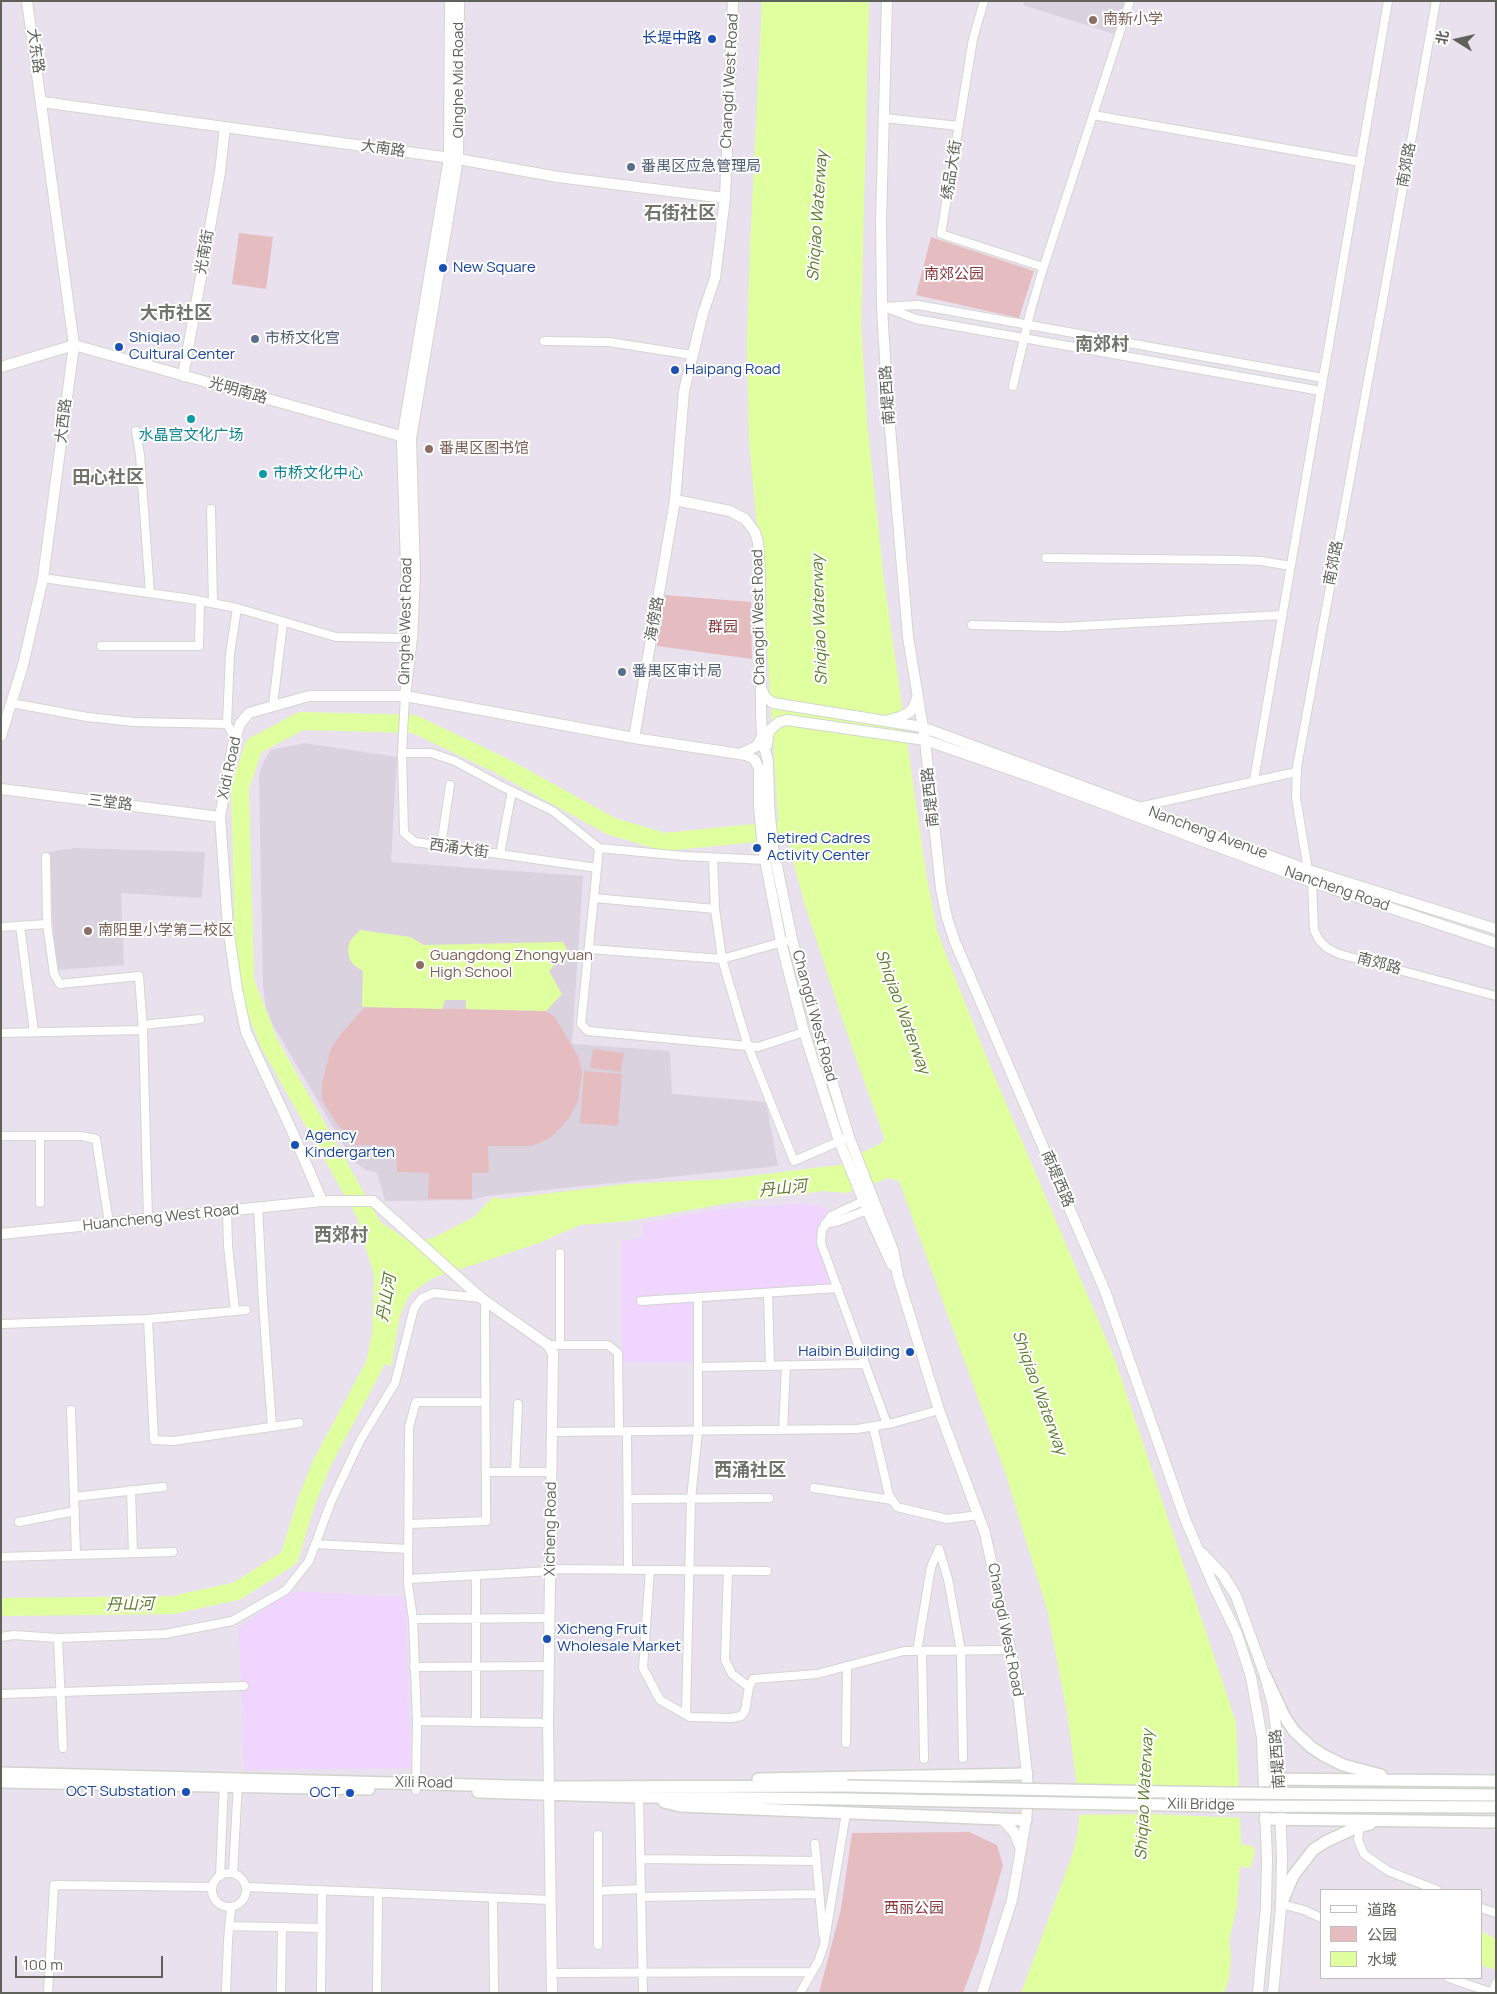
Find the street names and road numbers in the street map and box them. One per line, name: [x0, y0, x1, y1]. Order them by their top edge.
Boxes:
street label: Changdi West Road: [717, 13, 743, 149]
street label: Qinghe Mid Road: [450, 22, 468, 138]
street label: 大东路: [23, 27, 47, 75]
street label: 大南路: [359, 137, 407, 161]
street label: 绣品大街: [938, 139, 966, 201]
street label: 南郊路: [1394, 141, 1420, 189]
street label: 光南街: [192, 228, 218, 276]
street label: 南堤西路: [877, 364, 899, 426]
street label: 光明南路: [207, 374, 269, 408]
street label: 大西路: [52, 398, 76, 444]
street label: 南郊路: [1321, 539, 1347, 587]
street label: Changdi West Road: [749, 549, 769, 685]
street label: Qinghe West Road: [396, 557, 416, 685]
street label: 海傍路: [642, 595, 668, 643]
street label: Xidi Road: [215, 735, 245, 801]
street label: 南堤西路: [919, 766, 943, 828]
street label: 三堂路: [87, 791, 133, 815]
street label: Nancheng Avenue: [1146, 803, 1270, 863]
street label: 西涌大街: [428, 836, 490, 862]
street label: Nancheng Road: [1282, 863, 1392, 915]
street label: Changdi West Road: [788, 948, 840, 1084]
street label: 南郊路: [1355, 949, 1403, 979]
street label: 南堤西路: [1037, 1148, 1077, 1210]
street label: Huancheng West Road: [82, 1201, 240, 1235]
street label: Xicheng Road: [541, 1482, 561, 1576]
street label: Changdi West Road: [983, 1562, 1027, 1698]
street label: 南堤西路: [1267, 1728, 1289, 1790]
street label: Xili Road: [395, 1773, 453, 1793]
street label: Xili Bridge: [1167, 1795, 1235, 1815]

